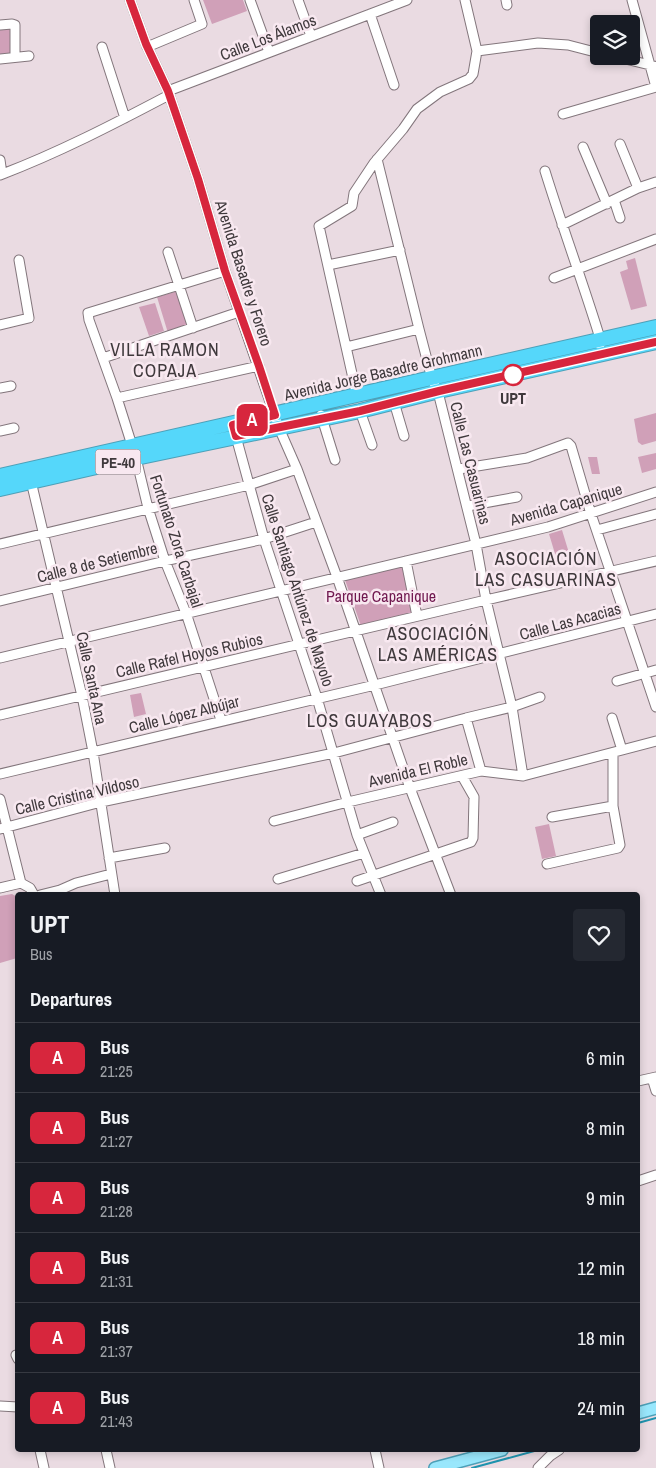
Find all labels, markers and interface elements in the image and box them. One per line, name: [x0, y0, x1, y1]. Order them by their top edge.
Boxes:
street label: Calle Los Álamos: [217, 9, 319, 65]
map controls: [590, 15, 640, 65]
button: layers: [590, 15, 640, 65]
street label: Avenida Basadre y Forero: [210, 196, 278, 349]
district label: VILLA RAMON COPAJA: [110, 337, 220, 383]
street label: Avenida Jorge Basadre Grohmann: [281, 339, 484, 406]
marker: UPT: [502, 364, 524, 386]
place label: UPT: [500, 387, 526, 409]
street label: Calle Las Casuarinas: [445, 399, 497, 527]
line badge: A: [236, 404, 268, 436]
text: A: [247, 407, 257, 432]
road number: PE-40: [96, 450, 140, 474]
street label: Fortunato Zora Carbajal: [145, 472, 209, 610]
street label: Avenida Capanique: [506, 477, 625, 531]
street label: Calle Santiago Antúnez de Mayolo: [256, 491, 340, 689]
street label: Calle 8 de Setiembre: [35, 536, 159, 588]
district label: ASOCIACIÓN LAS CASUARINAS: [475, 546, 617, 592]
park label: Parque Capanique: [326, 585, 436, 607]
street label: Calle Las Acacias: [517, 597, 623, 645]
district label: ASOCIACIÓN LAS AMÉRICAS: [378, 621, 498, 667]
street label: Calle Rafel Hoyos Rubios: [113, 627, 265, 683]
street label: Calle Santa Ana: [71, 630, 113, 727]
street label: Calle López Albújar: [126, 690, 242, 738]
district label: LOS GUAYABOS: [307, 708, 433, 733]
street label: Avenida El Roble: [365, 748, 470, 792]
street label: Calle Cristina Vildoso: [13, 770, 141, 820]
text: UPT: [30, 908, 69, 940]
button: heart: [573, 909, 625, 961]
text: Bus: [30, 943, 53, 965]
text: Departures: [30, 986, 112, 1012]
text: Bus: [100, 1034, 129, 1060]
text: A: [52, 1045, 63, 1070]
text: 6 min: [586, 1045, 625, 1071]
text: 21:25: [100, 1060, 133, 1082]
text: Bus: [100, 1104, 129, 1130]
text: A: [52, 1115, 63, 1140]
text: 8 min: [586, 1115, 625, 1141]
text: 21:27: [100, 1130, 133, 1152]
text: Bus: [100, 1174, 129, 1200]
text: A: [52, 1185, 63, 1210]
text: 9 min: [586, 1185, 625, 1211]
text: 21:28: [100, 1200, 133, 1222]
text: Bus: [100, 1244, 129, 1270]
text: A: [52, 1255, 63, 1280]
text: 12 min: [577, 1255, 625, 1281]
text: 21:31: [100, 1270, 133, 1292]
text: Bus: [100, 1314, 129, 1340]
text: A: [52, 1325, 63, 1350]
text: 18 min: [577, 1325, 625, 1351]
text: 21:37: [100, 1340, 133, 1362]
text: Bus: [100, 1384, 129, 1410]
text: A: [52, 1395, 63, 1420]
text: 24 min: [577, 1395, 625, 1421]
text: 21:43: [100, 1410, 133, 1432]

